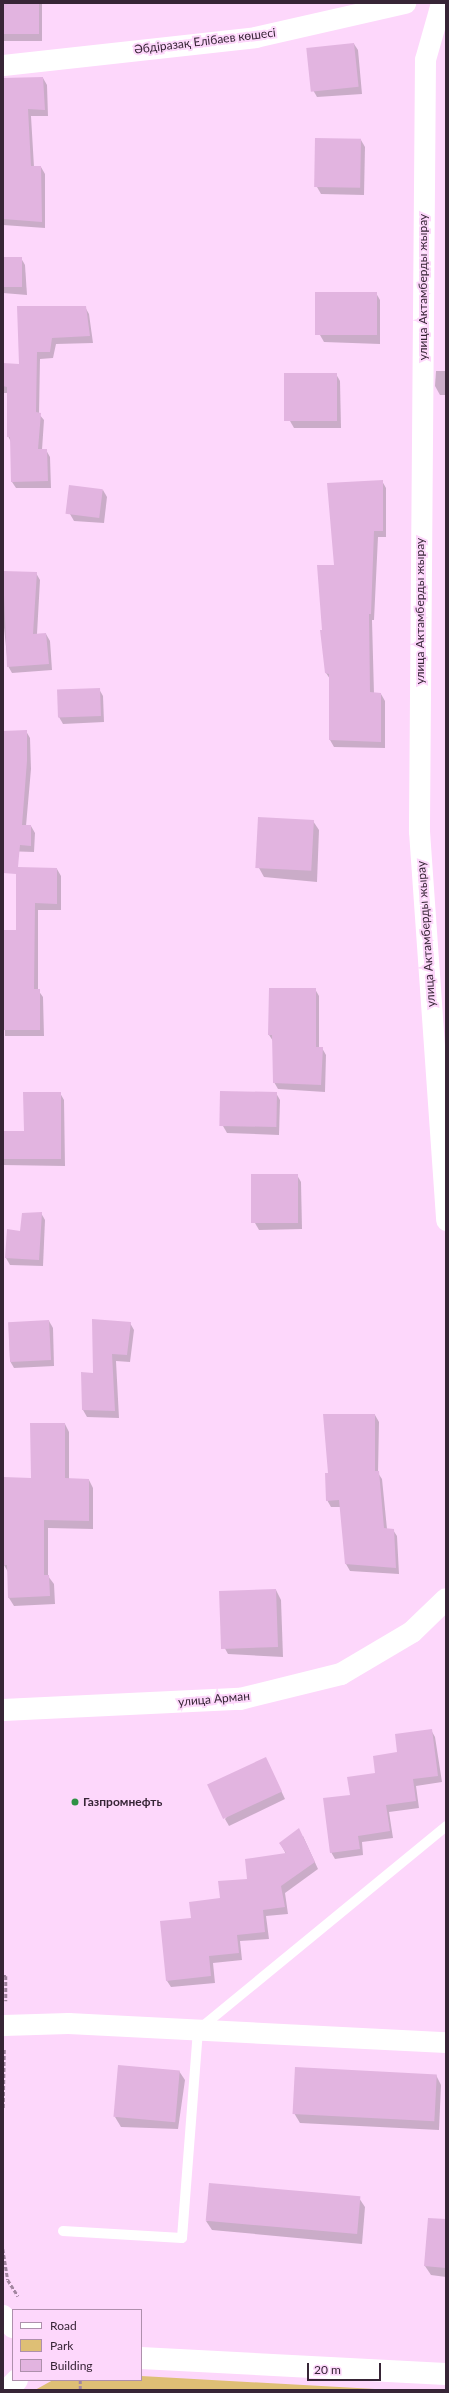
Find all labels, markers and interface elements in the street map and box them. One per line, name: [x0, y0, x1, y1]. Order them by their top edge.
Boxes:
street label: Әбдіразақ Елібаев көшесі: [133, 25, 277, 57]
street label: улица Актамберды жырау: [416, 214, 430, 360]
street label: улица Актамберды жырау: [413, 538, 427, 684]
street label: улица Актамберды жырау: [414, 860, 438, 1008]
street label: улица Арман: [178, 1689, 250, 1709]
place label: Газпромнефть: [83, 1795, 162, 1809]
marker: Газпромнефть: [70, 1797, 80, 1807]
legend: [12, 2309, 142, 2381]
text: Road: [50, 2318, 77, 2333]
text: Park: [50, 2338, 73, 2353]
scale bar: [309, 2355, 383, 2381]
text: Building: [50, 2358, 93, 2373]
text: 20 m: [314, 2362, 341, 2377]

